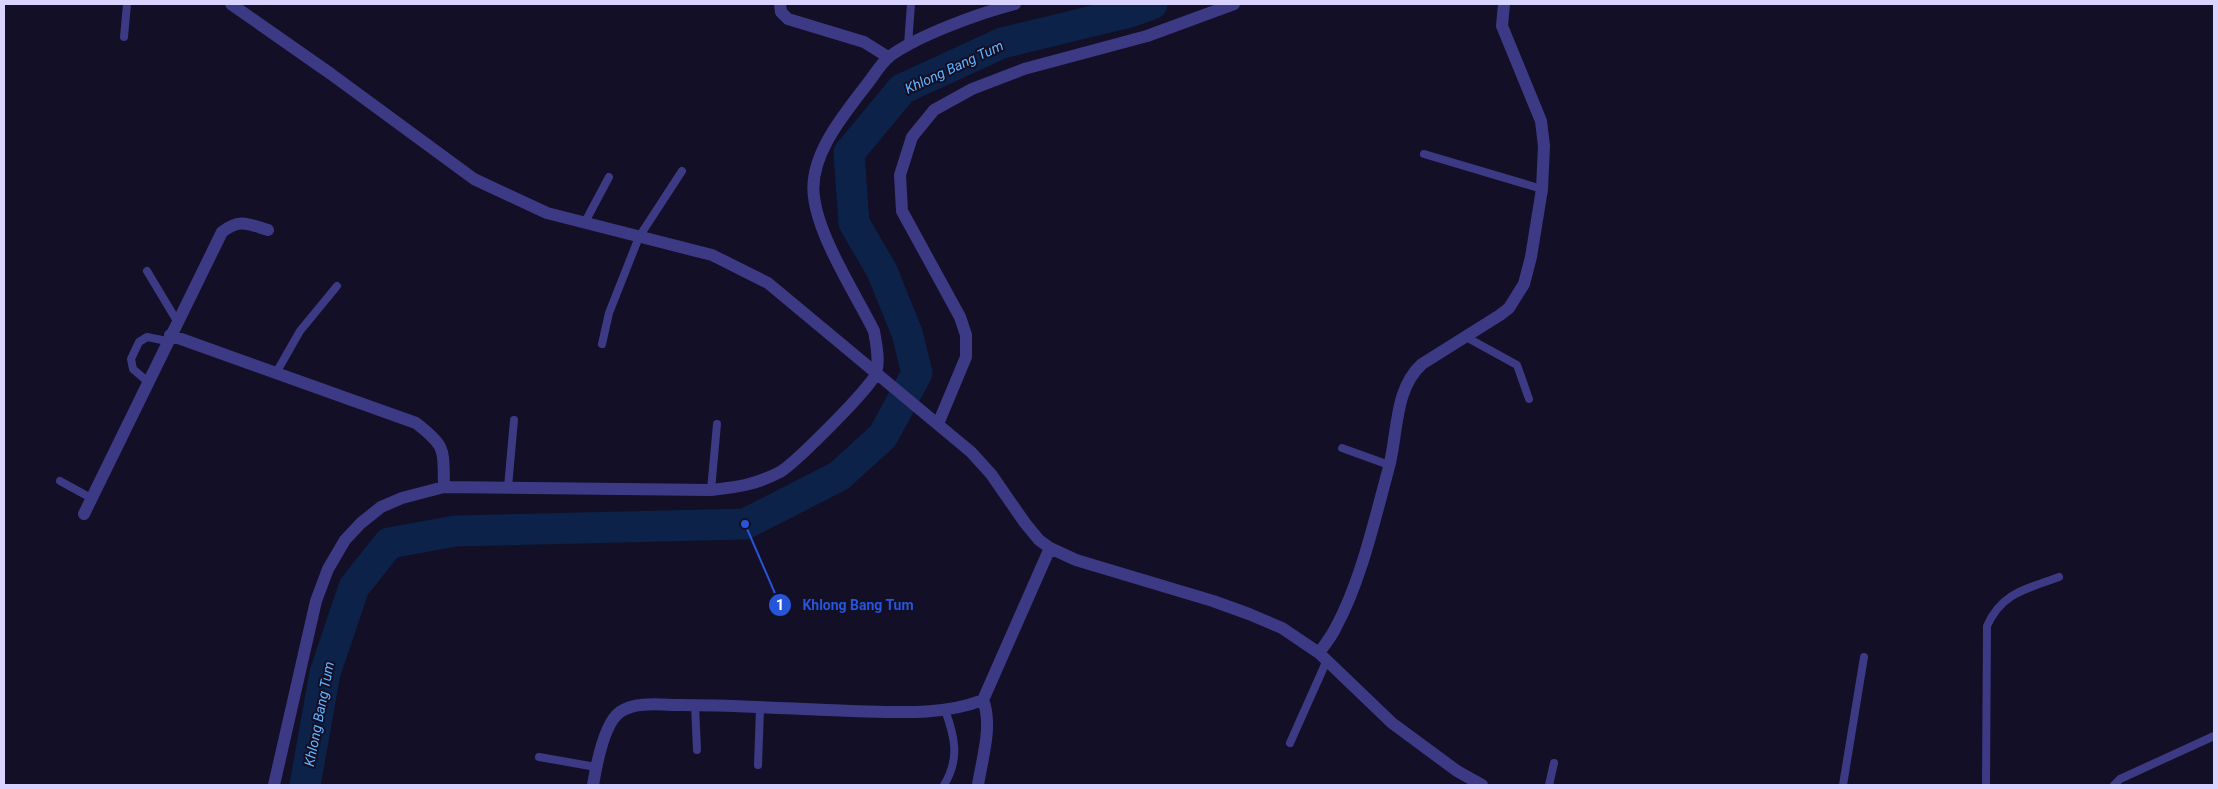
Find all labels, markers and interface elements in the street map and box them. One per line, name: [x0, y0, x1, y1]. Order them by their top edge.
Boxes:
water label: Khlong Bang Tum: [902, 37, 1006, 97]
callout: Khlong Bang Tum: [768, 591, 924, 620]
text: 1: [776, 596, 784, 614]
text: Khlong Bang Tum: [802, 597, 914, 613]
water label: Khlong Bang Tum: [301, 660, 337, 768]

